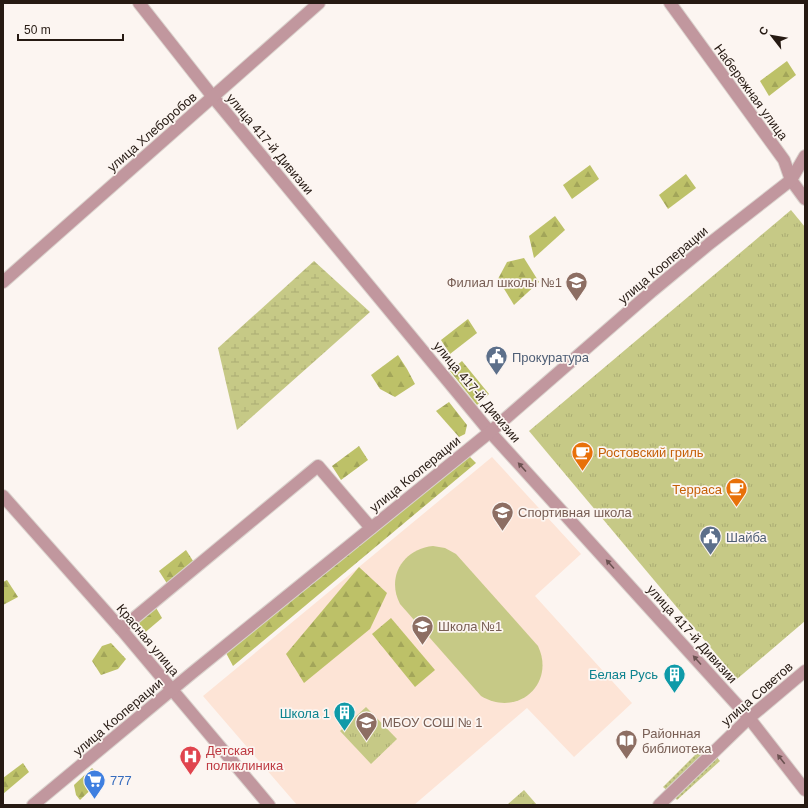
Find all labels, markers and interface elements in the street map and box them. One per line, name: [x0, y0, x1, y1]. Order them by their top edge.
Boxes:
scale bar: [18, 16, 123, 42]
north arrow: [752, 16, 792, 56]
text: 50 m: [24, 23, 51, 37]
text: С: [756, 24, 771, 37]
street label: Набережная улица: [711, 41, 791, 144]
street label: улица Хлеборобов: [104, 89, 200, 175]
street label: улица 417-й Дивизии: [223, 91, 317, 197]
street label: улица Кооперации: [615, 223, 711, 307]
school or university icon: Филиал школы №1: [564, 269, 590, 302]
place label: Филиал школы №1: [447, 275, 562, 290]
street label: улица 417-й Дивизии: [430, 339, 524, 445]
public building icon: Прокуратура: [484, 344, 510, 377]
place label: Прокуратура: [512, 350, 590, 365]
street label: улица Кооперации: [367, 433, 463, 515]
cafe icon: Ростовский гриль: [569, 439, 595, 472]
place label: Ростовский гриль: [598, 445, 704, 460]
one-way arrow: [518, 462, 527, 472]
cafe icon: Терраса: [724, 476, 750, 509]
place label: Терраса: [672, 482, 723, 497]
school or university icon: Спортивная школа: [490, 499, 516, 532]
place label: Спортивная школа: [518, 505, 633, 520]
public building icon: Шайба: [698, 524, 724, 557]
place label: Шайба: [726, 530, 768, 545]
one-way arrow: [605, 559, 614, 569]
street label: улица 417-й Дивизии: [644, 582, 740, 686]
street label: Красная улица: [114, 601, 183, 680]
school or university icon: Школа №1: [409, 613, 435, 646]
place label: Школа №1: [438, 619, 502, 634]
one-way arrow: [692, 655, 702, 665]
street label: улица Советов: [718, 659, 796, 729]
building icon: Белая Русь: [661, 661, 687, 694]
place label: Белая Русь: [589, 667, 658, 682]
street label: улица Кооперации: [70, 675, 166, 759]
building icon: Школа 1: [332, 700, 358, 733]
place label: Школа 1: [280, 706, 330, 721]
school or university icon: МБОУ СОШ № 1: [354, 709, 380, 742]
place label: МБОУ СОШ № 1: [382, 715, 482, 730]
place label: Районная библиотека: [642, 726, 712, 756]
library icon: Районная библиотека: [614, 727, 640, 760]
place label: Детская поликлиника: [206, 743, 284, 773]
hospital icon: Детская поликлиника: [177, 744, 203, 777]
one-way arrow: [777, 754, 785, 765]
supermarket icon: 777: [81, 767, 107, 800]
place label: 777: [110, 773, 132, 788]

